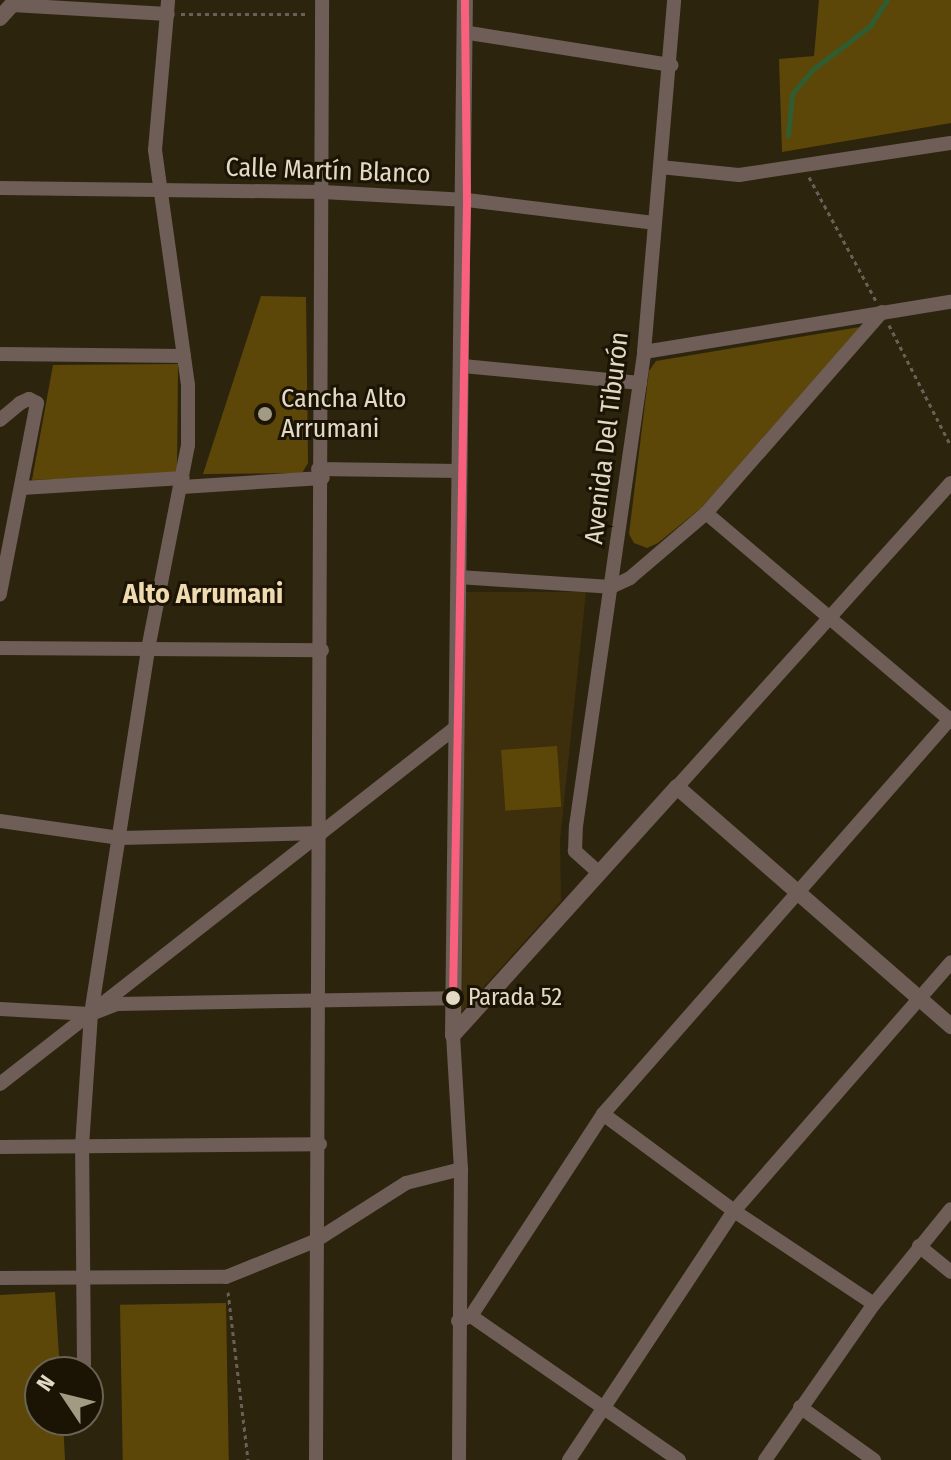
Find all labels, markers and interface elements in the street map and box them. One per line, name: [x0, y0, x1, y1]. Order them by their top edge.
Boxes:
street label: Calle Martín Blanco: [225, 152, 431, 190]
street label: Avenida Del Tiburón: [578, 330, 636, 546]
place label: Cancha Alto Arrumani: [281, 383, 406, 444]
marker: Cancha Alto Arrumani: [256, 405, 274, 423]
district label: Alto Arrumani: [123, 577, 283, 611]
place label: Parada 52: [468, 984, 562, 1012]
marker: Parada 52: [445, 990, 461, 1006]
north arrow: [24, 1356, 104, 1436]
text: N: [31, 1370, 60, 1396]

